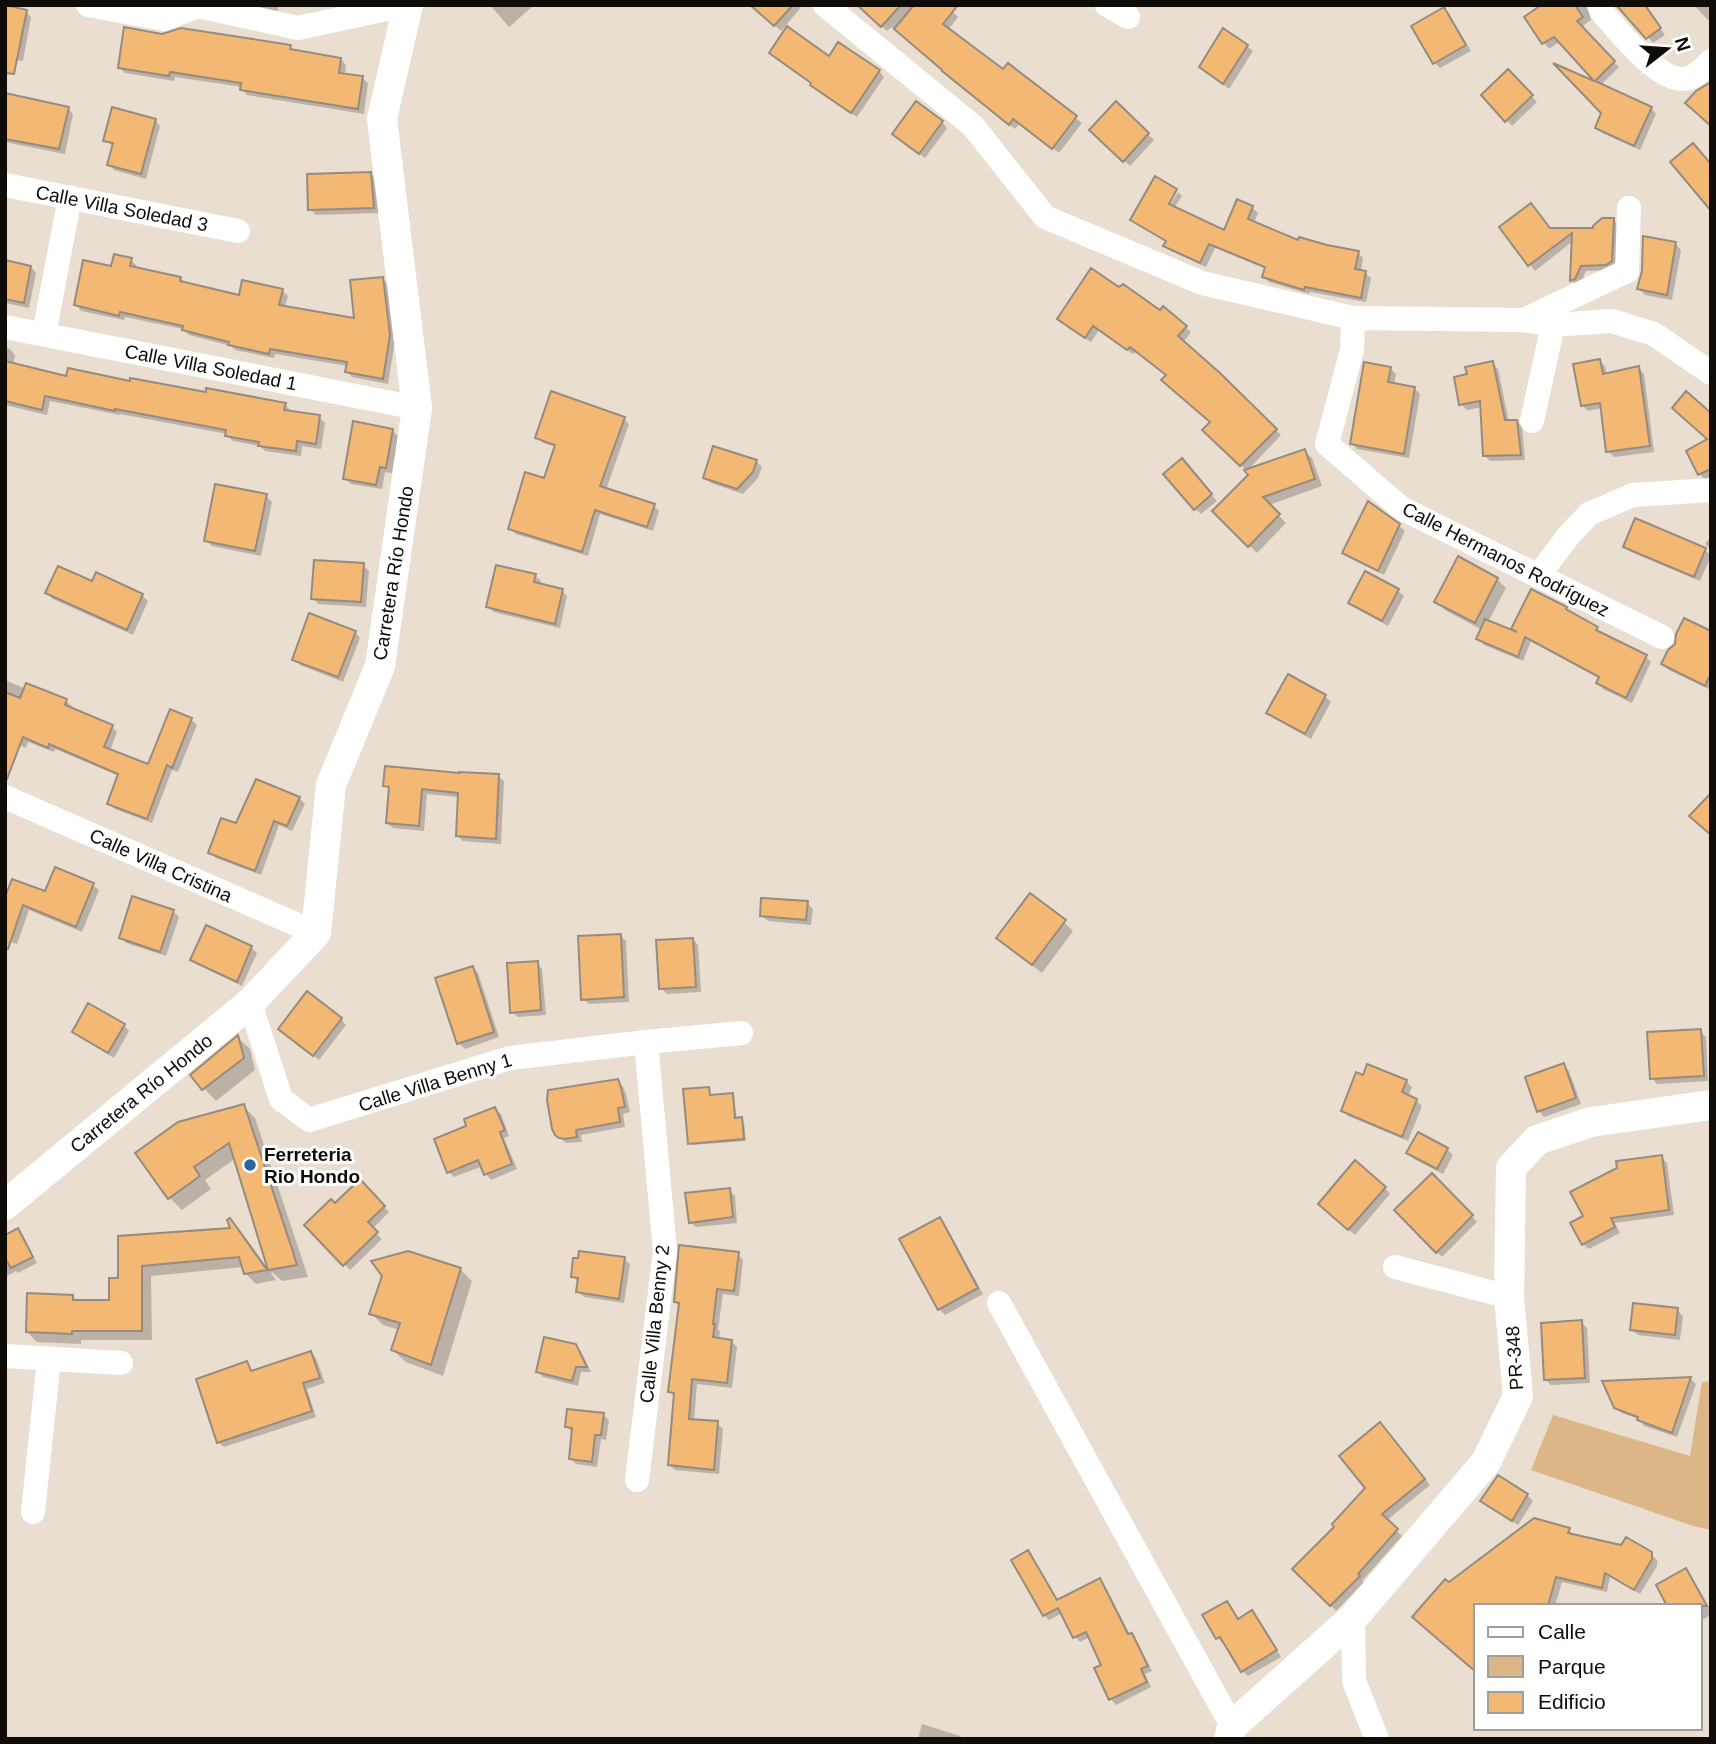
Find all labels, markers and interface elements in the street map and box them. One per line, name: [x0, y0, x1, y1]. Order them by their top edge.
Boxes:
north arrow: [1632, 14, 1702, 84]
text: N: [1671, 35, 1695, 54]
street label: Calle Villa Soledad 3: [34, 181, 210, 235]
street label: Calle Villa Soledad 1: [123, 340, 299, 394]
street label: Carretera Río Hondo: [369, 484, 418, 662]
street label: Calle Hermanos Rodríguez: [1399, 498, 1613, 621]
street label: Calle Villa Cristina: [86, 825, 236, 907]
street label: Carretera Río Hondo: [66, 1030, 216, 1157]
street label: Calle Villa Benny 1: [356, 1049, 514, 1116]
place label: Ferreteria Rio Hondo: [264, 1144, 360, 1187]
marker: Ferreteria Rio Hondo: [242, 1157, 258, 1173]
street label: Calle Villa Benny 2: [636, 1244, 673, 1404]
street label: PR-348: [1502, 1325, 1527, 1391]
legend: [1474, 1604, 1702, 1730]
text: Calle: [1538, 1620, 1586, 1643]
text: Parque: [1538, 1655, 1606, 1678]
text: Edificio: [1538, 1690, 1606, 1713]

